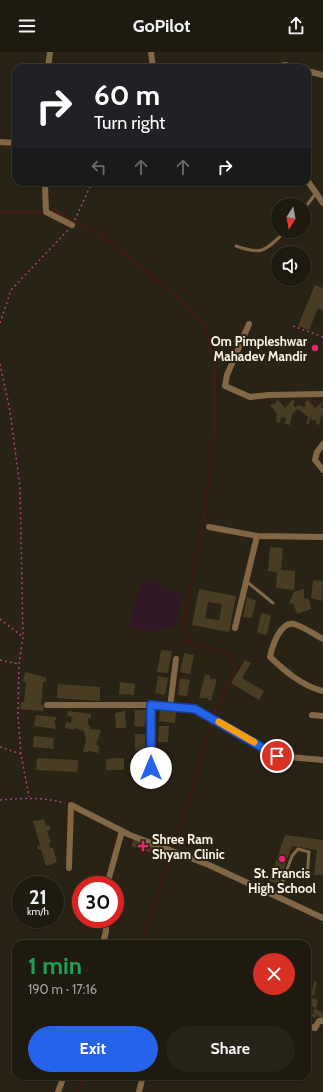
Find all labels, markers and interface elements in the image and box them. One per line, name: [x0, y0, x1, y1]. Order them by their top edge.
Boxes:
icon: menu: [16, 15, 38, 37]
text: GoPilot: [133, 15, 190, 37]
icon: share: [285, 15, 307, 37]
text: 60 m: [94, 78, 160, 112]
icon: right: [28, 80, 80, 132]
text: Turn right: [94, 112, 165, 134]
icon: left: [88, 156, 110, 178]
icon: ahead: [130, 156, 152, 178]
icon: ahead: [172, 156, 194, 178]
icon: right: [214, 156, 236, 178]
north arrow: [271, 198, 311, 238]
map controls: [271, 198, 311, 286]
button: sound: [271, 246, 311, 286]
place label: Om Pimpleshwar Mahadev Mandir: [211, 333, 308, 364]
marker: Om Pimpleshwar Mahadev Mandir: [310, 343, 320, 353]
pin: [260, 739, 294, 773]
icon: arrive: [266, 745, 288, 767]
position arrow: [130, 747, 172, 789]
place label: Shree Ram Shyam Clinic: [152, 831, 225, 862]
marker: Shree Ram Shyam Clinic: [137, 840, 149, 852]
marker: St. Francis High School: [277, 854, 287, 864]
place label: St. Francis High School: [248, 865, 317, 896]
speed limit sign: 30: [72, 876, 124, 928]
text: 21: [29, 885, 47, 909]
text: km/h: [27, 905, 49, 918]
text: 1 min: [28, 951, 82, 980]
button: close: [253, 953, 295, 995]
text: 190 m · 17:16: [28, 981, 97, 997]
button: Exit: [28, 1026, 158, 1072]
button: Share: [166, 1026, 295, 1072]

